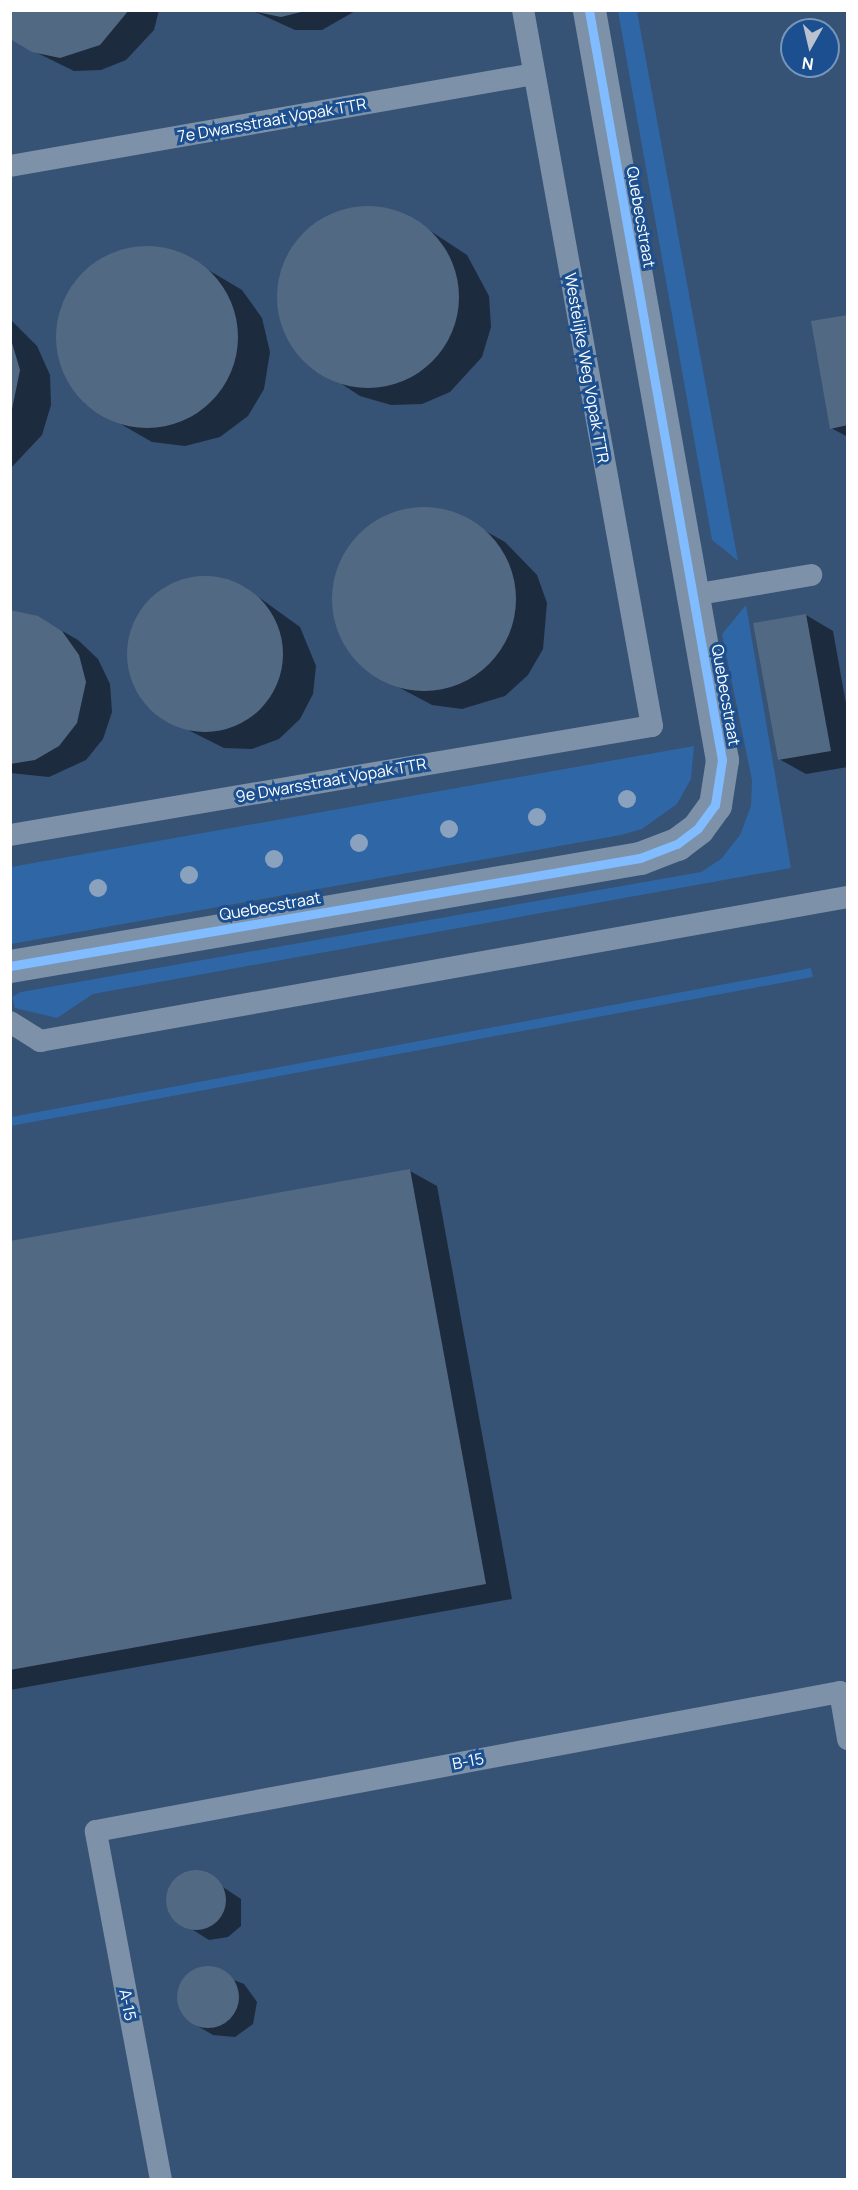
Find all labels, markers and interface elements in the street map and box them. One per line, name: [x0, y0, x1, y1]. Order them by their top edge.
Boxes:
north arrow: [780, 18, 840, 78]
text: N: [801, 52, 815, 76]
street label: 7e Dwarsstraat Vopak TTR: [176, 94, 368, 146]
street label: Quebecstraat: [623, 165, 659, 269]
street label: Westelijke Weg Vopak TTR: [561, 271, 613, 465]
street label: Quebecstraat: [708, 643, 744, 747]
street label: 9e Dwarsstraat Vopak TTR: [234, 754, 428, 806]
street label: Quebecstraat: [218, 888, 322, 924]
street label: B-15: [450, 1749, 486, 1773]
street label: A-15: [116, 1988, 140, 2022]

